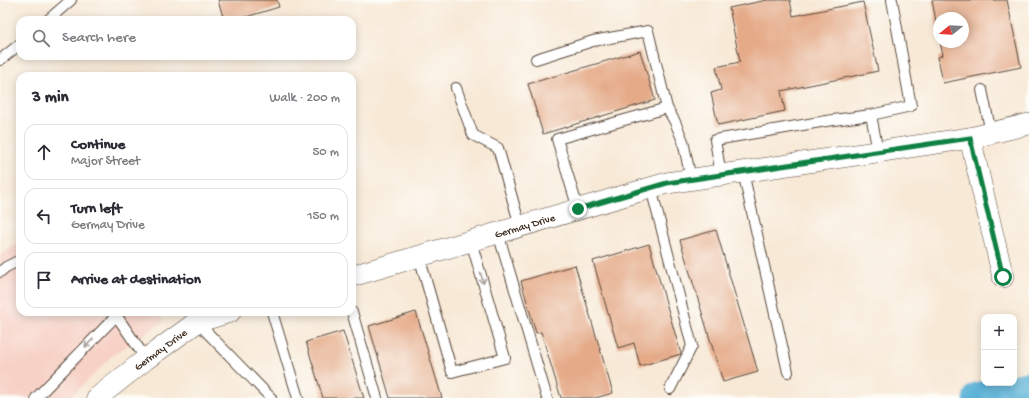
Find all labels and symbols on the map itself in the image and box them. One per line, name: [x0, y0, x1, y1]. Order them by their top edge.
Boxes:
north arrow: [933, 12, 969, 48]
route end: [569, 200, 587, 218]
street label: Germay Drive: [494, 212, 557, 242]
route start: [994, 268, 1012, 286]
one-way arrow: [479, 272, 486, 285]
street label: Germay Drive: [133, 327, 190, 374]
one-way arrow: [84, 338, 94, 348]

